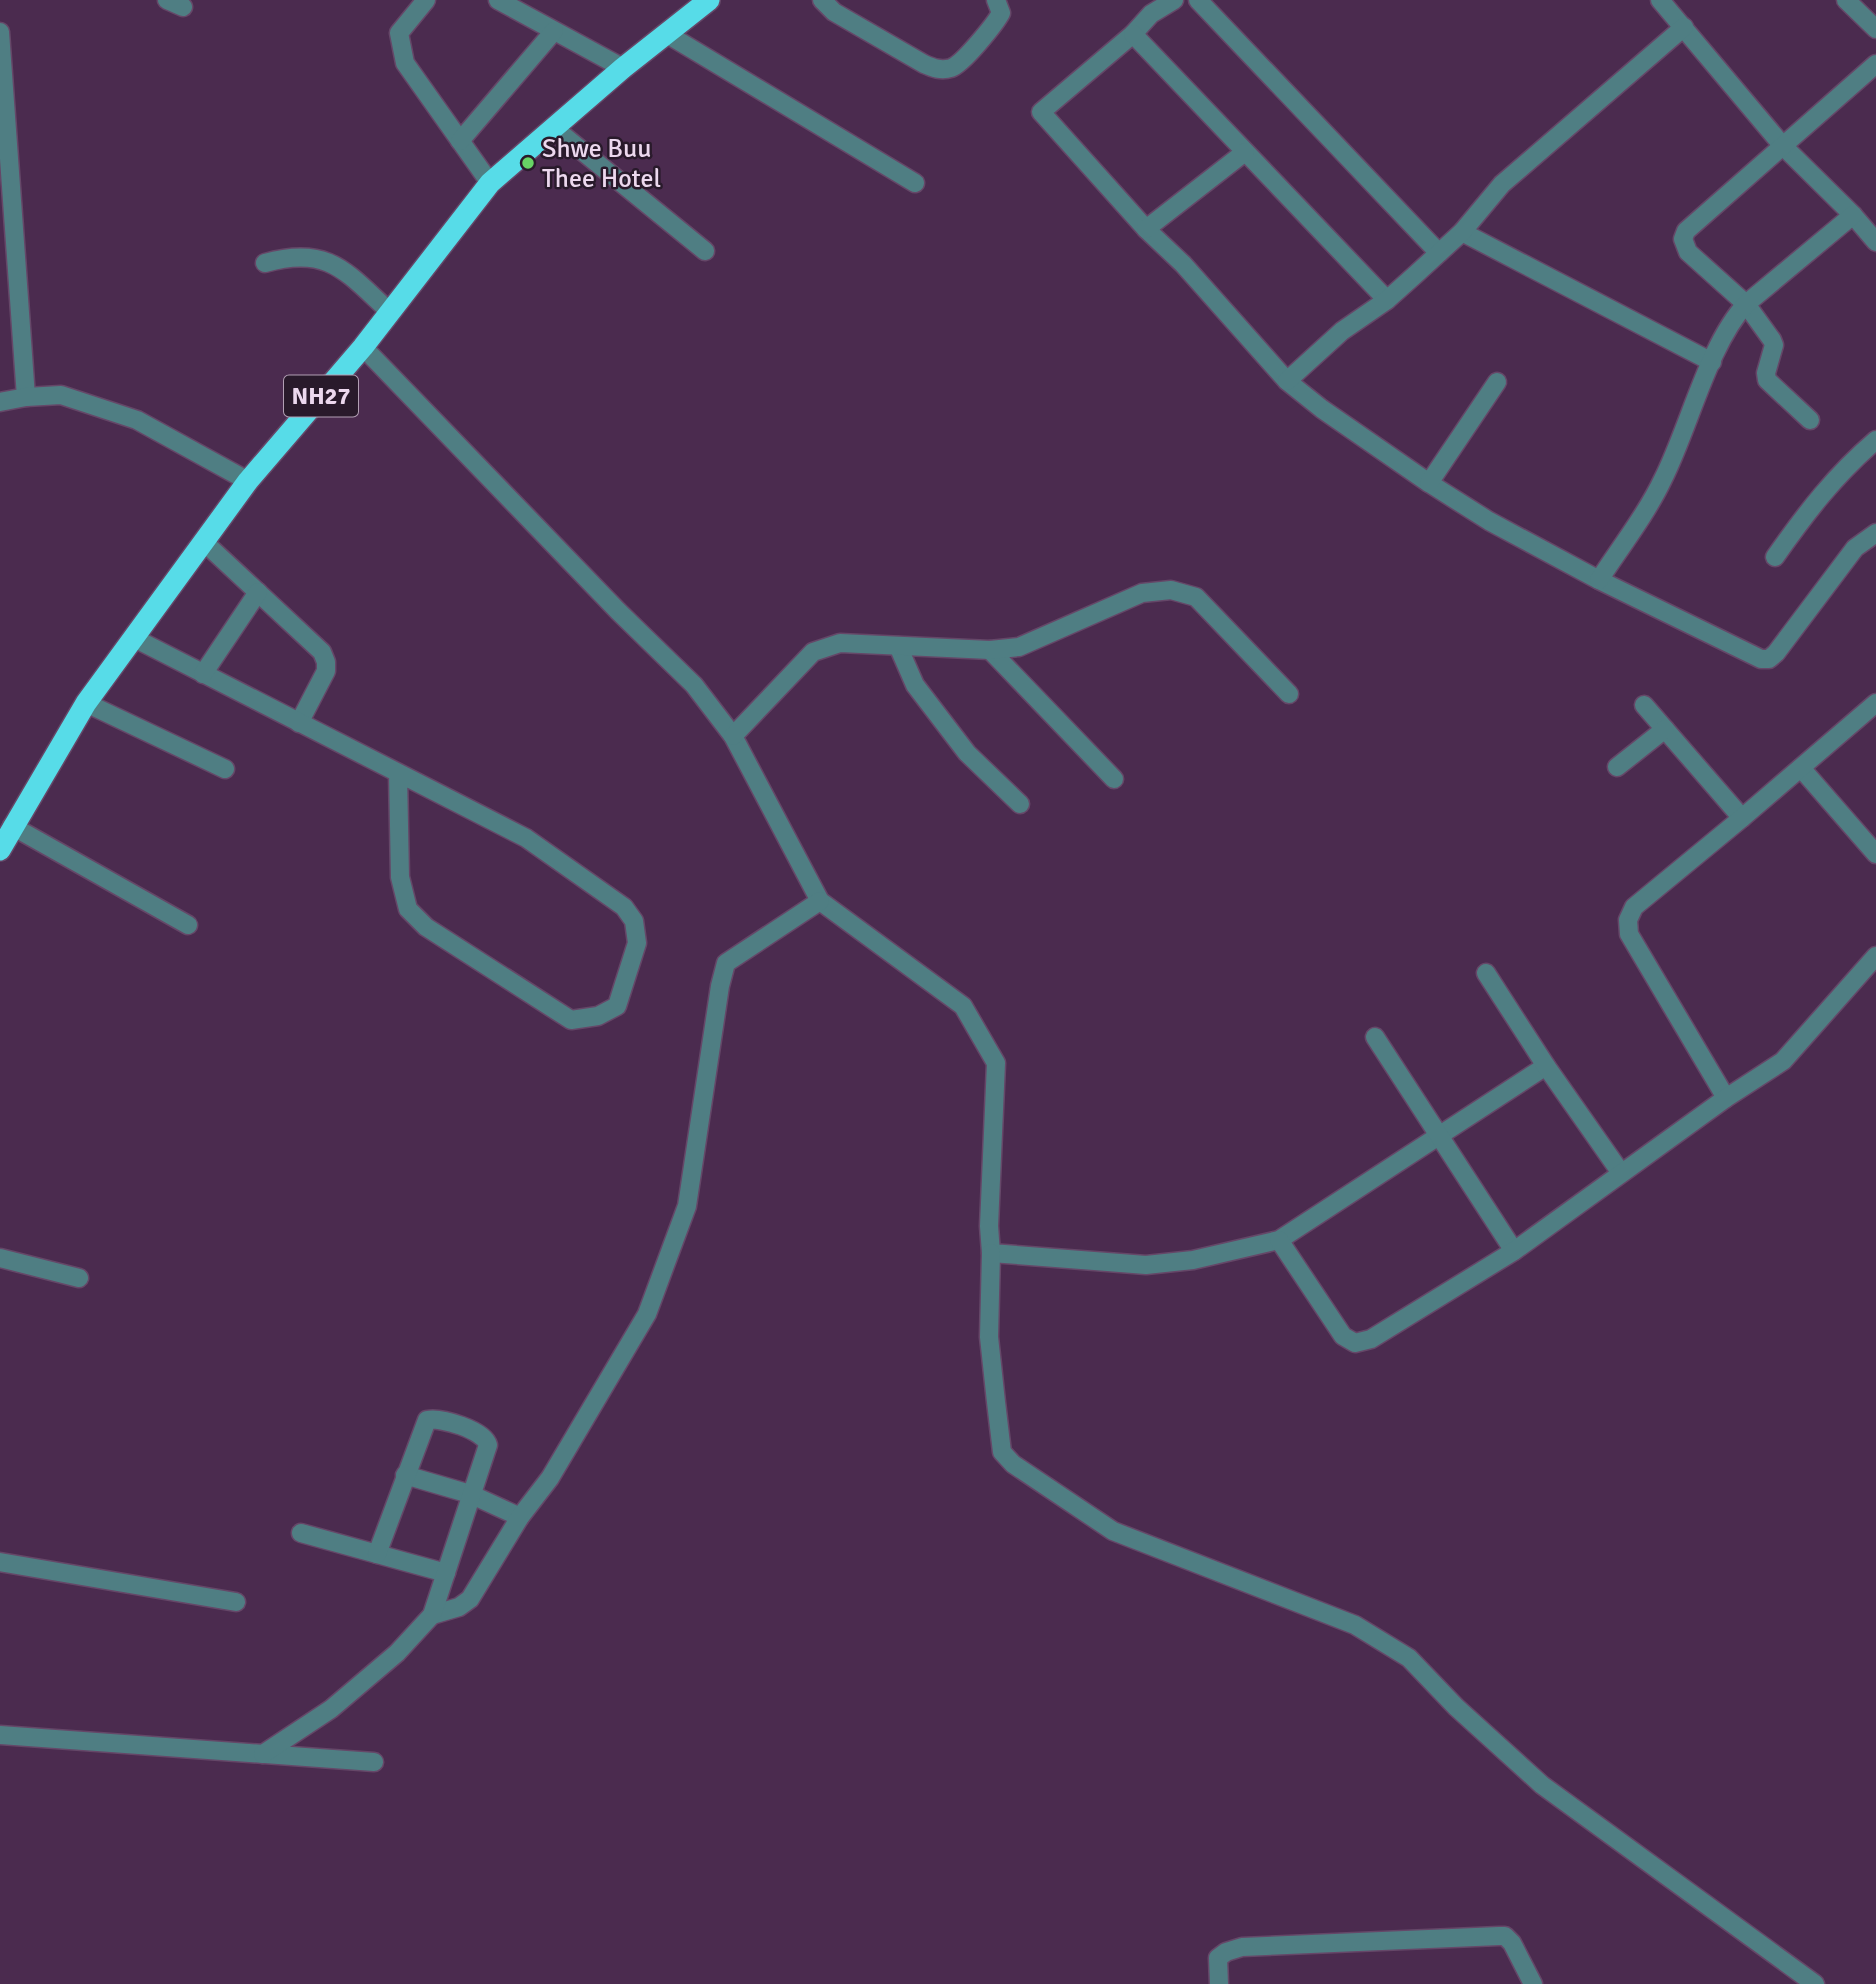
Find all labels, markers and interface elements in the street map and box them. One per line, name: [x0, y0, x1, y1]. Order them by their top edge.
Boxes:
place label: Shwe Buu Thee Hotel: [542, 133, 661, 195]
marker: Shwe Buu Thee Hotel: [520, 155, 536, 171]
road number: NH27: [284, 376, 358, 416]

